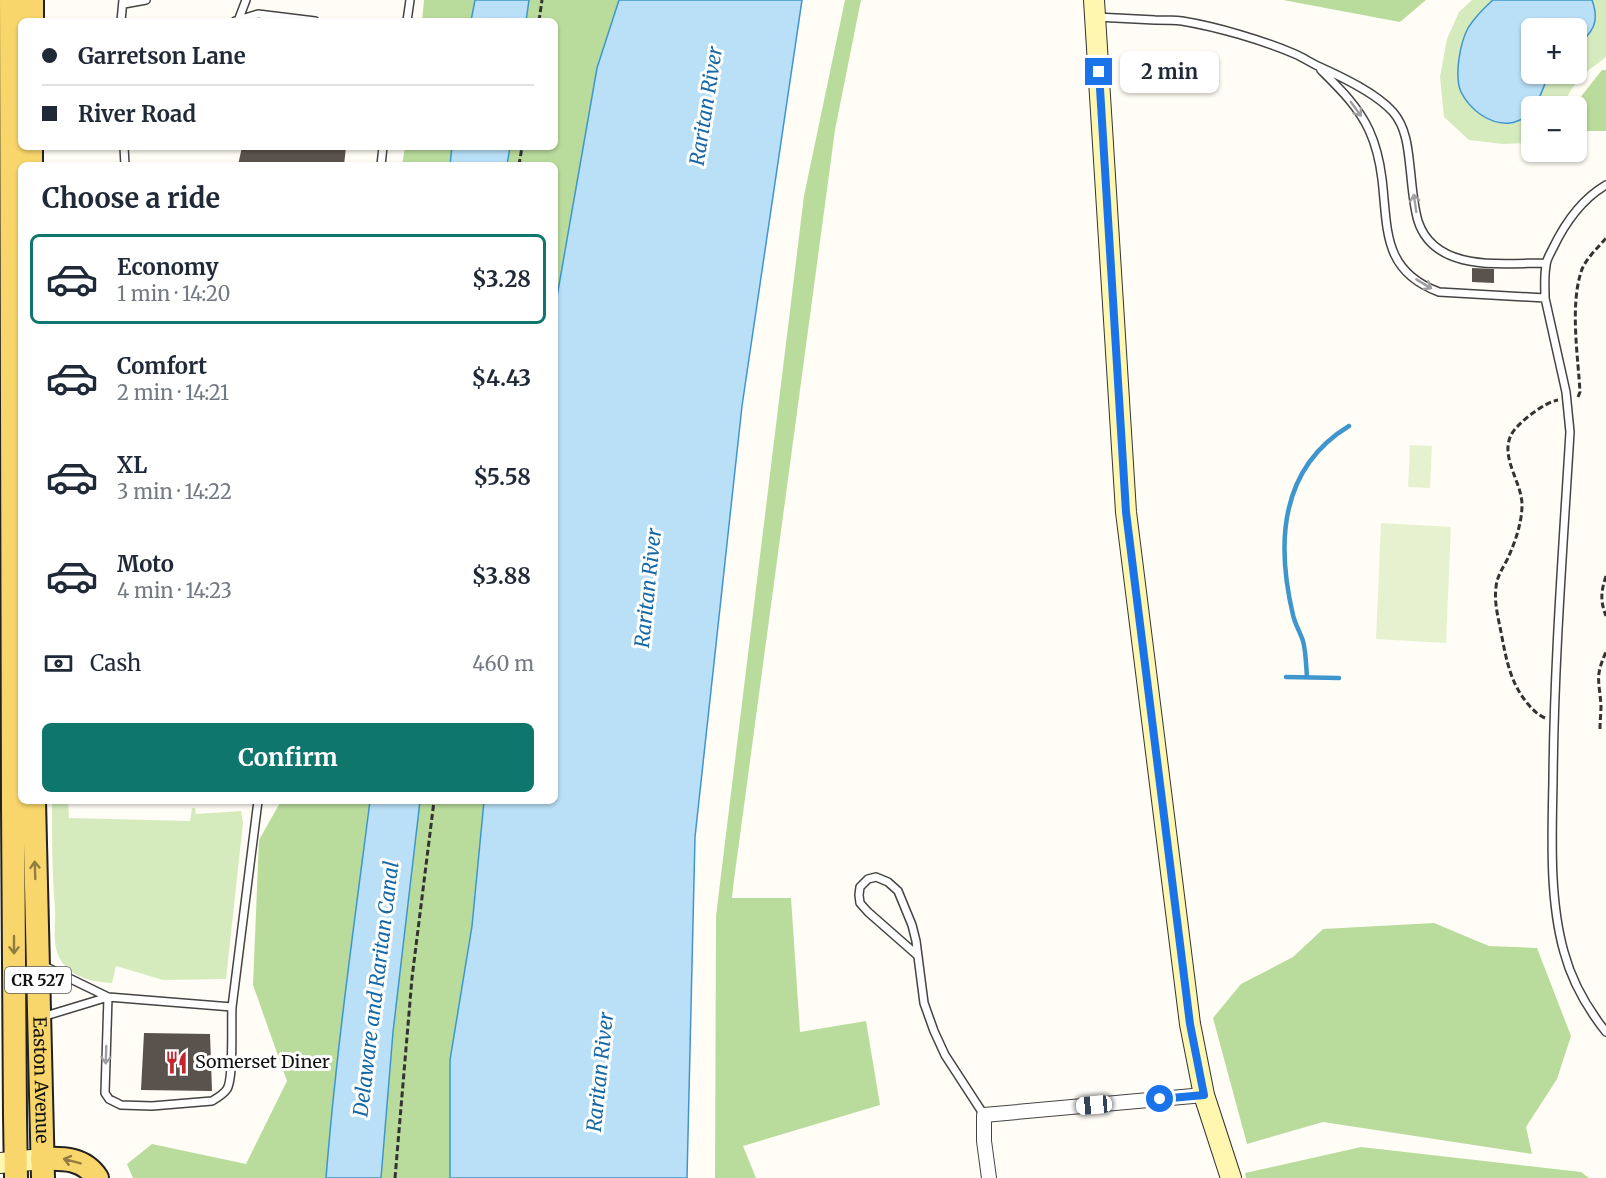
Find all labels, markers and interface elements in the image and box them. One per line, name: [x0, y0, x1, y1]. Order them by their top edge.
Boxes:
map controls: [1521, 18, 1587, 162]
button: +: [1521, 18, 1587, 84]
text: Garretson Lane: [78, 42, 246, 70]
water label: Raritan River: [684, 44, 727, 167]
callout: 2 min: [1120, 51, 1219, 93]
route end: [1085, 58, 1112, 85]
text: 2 min: [1141, 59, 1198, 84]
button: −: [1521, 96, 1587, 162]
text: River Road: [78, 100, 196, 128]
one-way arrow: [1350, 101, 1362, 117]
text: Choose a ride: [42, 181, 220, 215]
one-way arrow: [1409, 193, 1420, 213]
icon: car: [45, 252, 99, 306]
text: Economy: [117, 253, 218, 281]
text: $3.28: [472, 265, 531, 293]
one-way arrow: [1415, 279, 1432, 291]
text: 1 min · 14:20: [117, 281, 230, 306]
icon: car: [45, 351, 99, 405]
text: Comfort: [117, 352, 207, 380]
text: $4.43: [472, 364, 531, 392]
text: 2 min · 14:21: [117, 380, 229, 405]
icon: car: [45, 450, 99, 504]
text: XL: [117, 451, 147, 479]
text: $5.58: [474, 463, 531, 491]
text: 3 min · 14:22: [117, 479, 232, 504]
water label: Raritan River: [629, 526, 666, 649]
icon: car: [45, 549, 99, 603]
text: Moto: [117, 550, 174, 578]
text: $3.88: [472, 562, 531, 590]
text: 4 min · 14:23: [117, 578, 232, 603]
icon: cash: [42, 647, 75, 680]
text: Cash: [90, 649, 141, 677]
text: 460 m: [472, 651, 534, 676]
button: Confirm: [42, 723, 534, 792]
one-way arrow: [29, 860, 41, 880]
water label: Delaware and Raritan Canal: [347, 860, 404, 1119]
one-way arrow: [8, 934, 20, 954]
road number: CR 527: [5, 967, 71, 993]
water label: Raritan River: [581, 1010, 618, 1133]
street label: Easton Avenue: [28, 1016, 54, 1144]
one-way arrow: [101, 1045, 112, 1065]
restaurant icon: Somerset Diner: [164, 1049, 190, 1075]
place label: Somerset Diner: [195, 1050, 330, 1073]
route start: [1146, 1085, 1173, 1112]
car: [1075, 1094, 1113, 1116]
one-way arrow: [63, 1155, 82, 1167]

